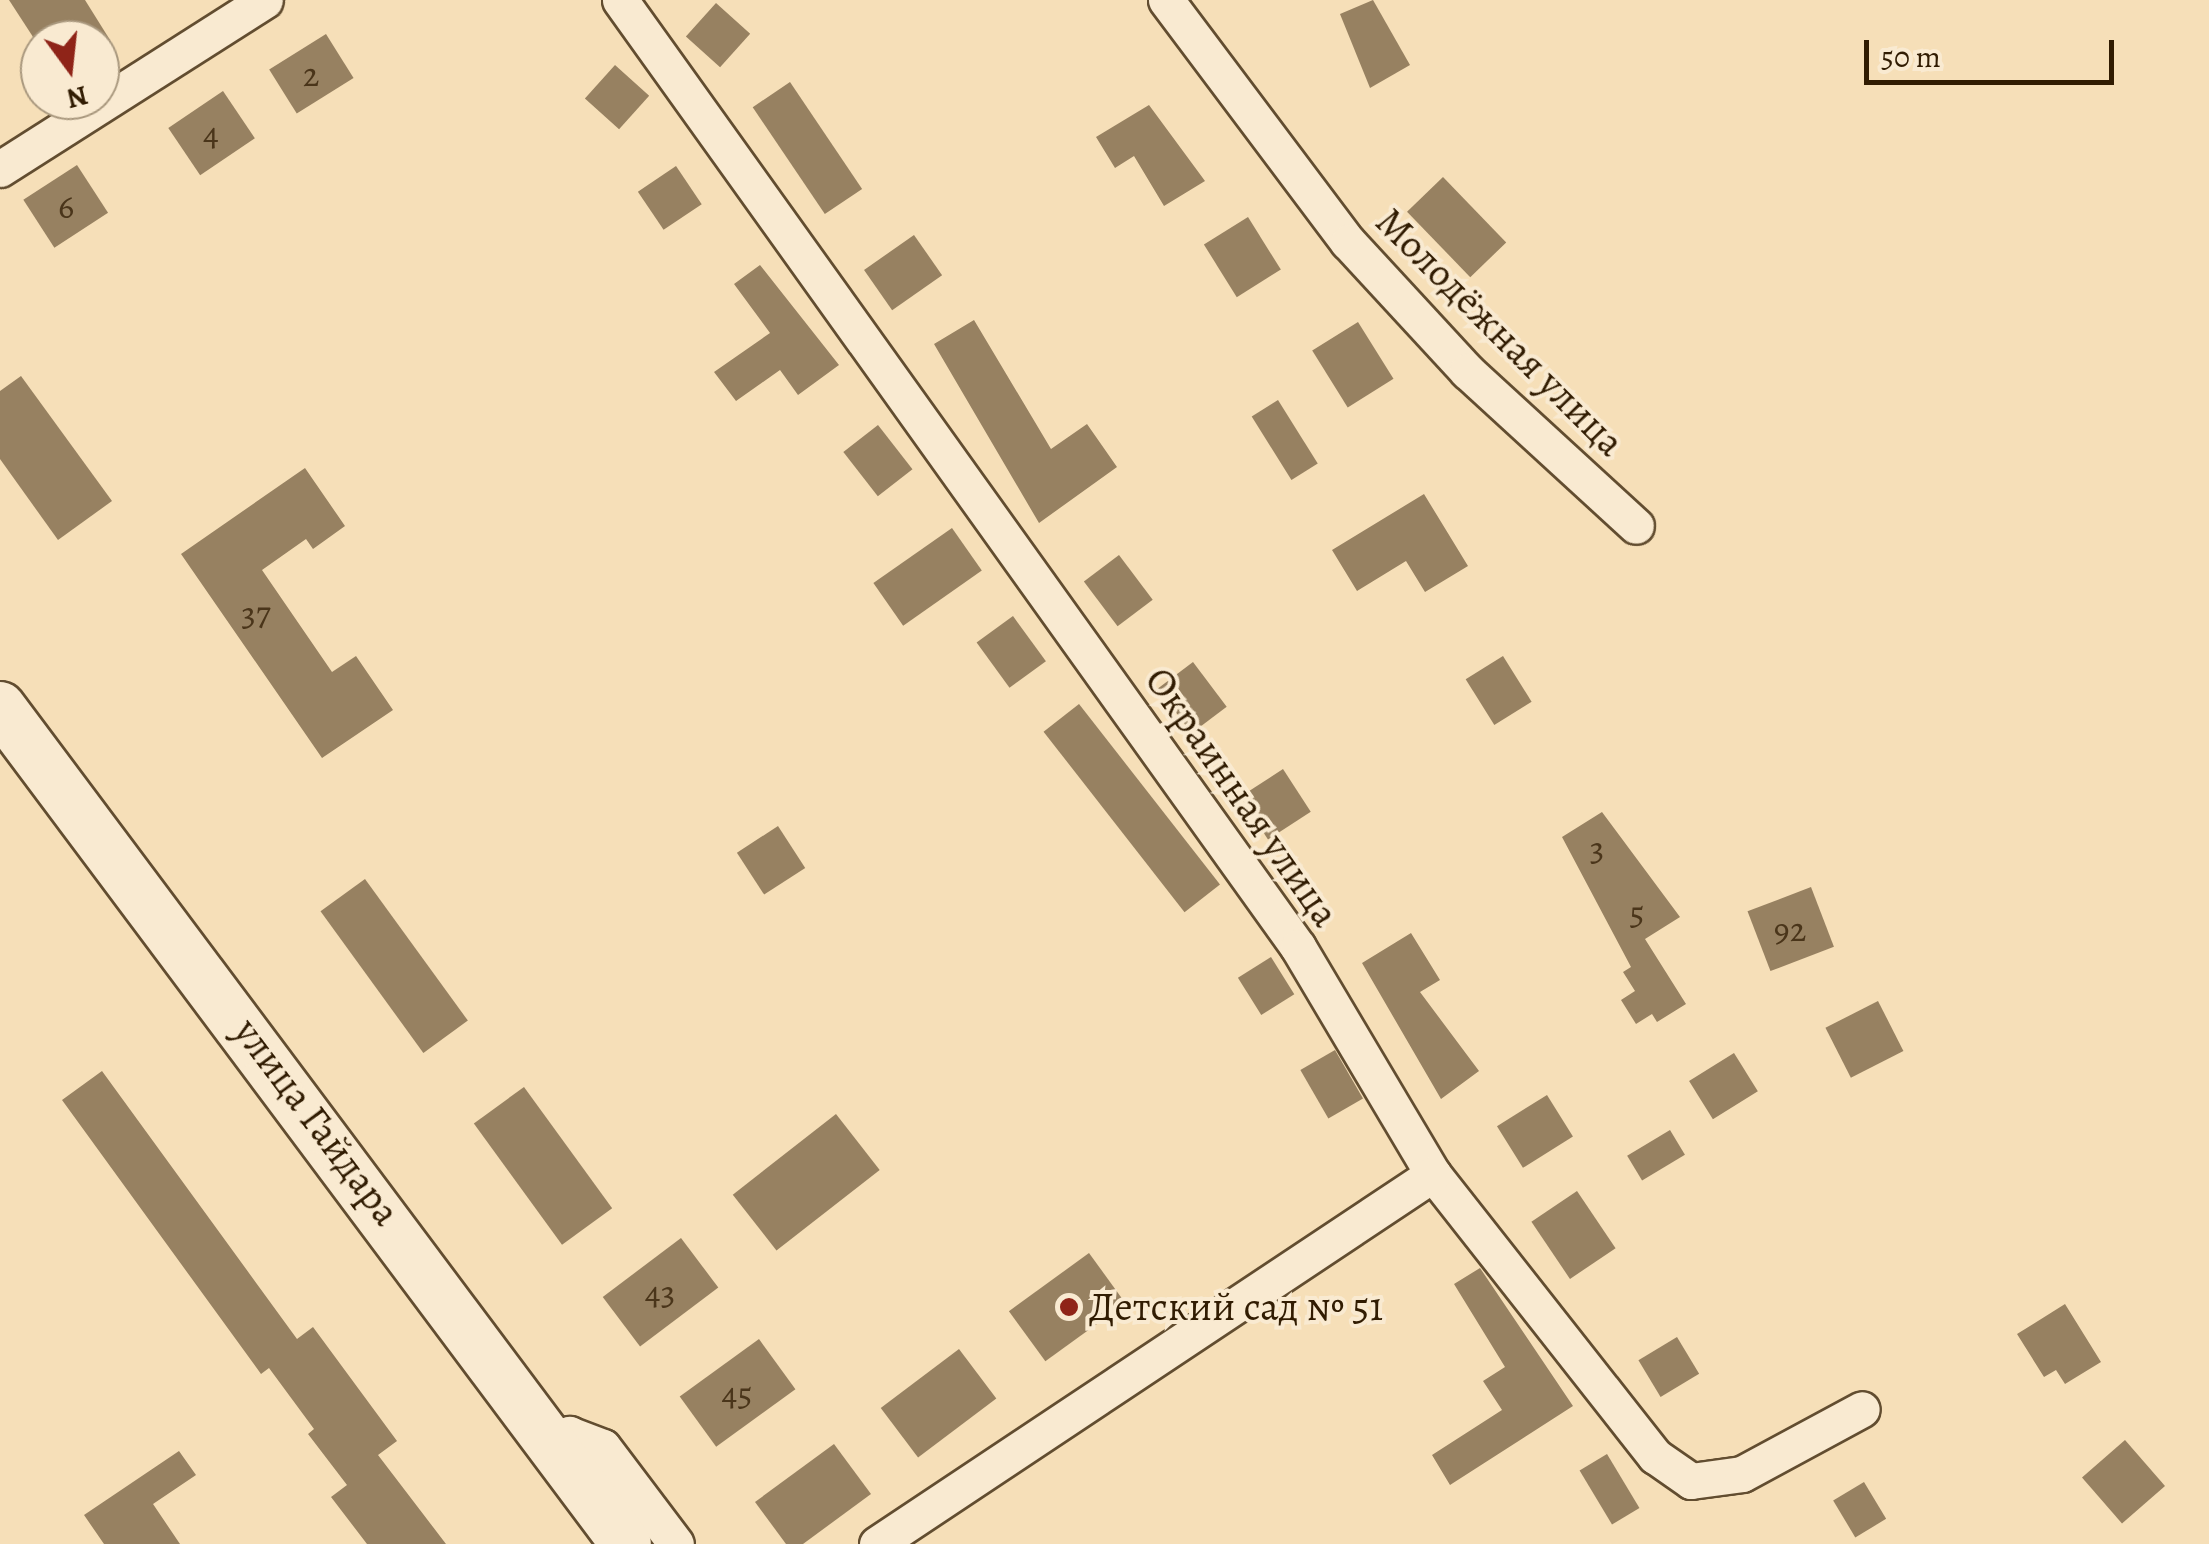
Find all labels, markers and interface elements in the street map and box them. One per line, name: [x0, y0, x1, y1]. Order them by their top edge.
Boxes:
north arrow: [20, 20, 120, 120]
scale bar: [1869, 20, 2119, 82]
text: 50 m: [1881, 37, 1941, 77]
house number: 2: [303, 53, 319, 95]
text: N: [62, 76, 92, 118]
house number: 4: [203, 112, 219, 154]
house number: 6: [58, 185, 74, 227]
street label: Молодёжная улица: [1366, 198, 1634, 466]
house number: 37: [241, 592, 271, 634]
street label: Окраинная улица: [1135, 658, 1349, 936]
house number: 3: [1590, 827, 1604, 869]
house number: 5: [1629, 891, 1645, 933]
house number: 92: [1774, 908, 1806, 950]
street label: улица Гайдара: [224, 1009, 410, 1235]
house number: 43: [645, 1271, 675, 1313]
place label: Детский сад № 51: [1089, 1283, 1383, 1331]
marker: Детский сад № 51: [1058, 1296, 1080, 1318]
house number: 45: [722, 1372, 752, 1414]

